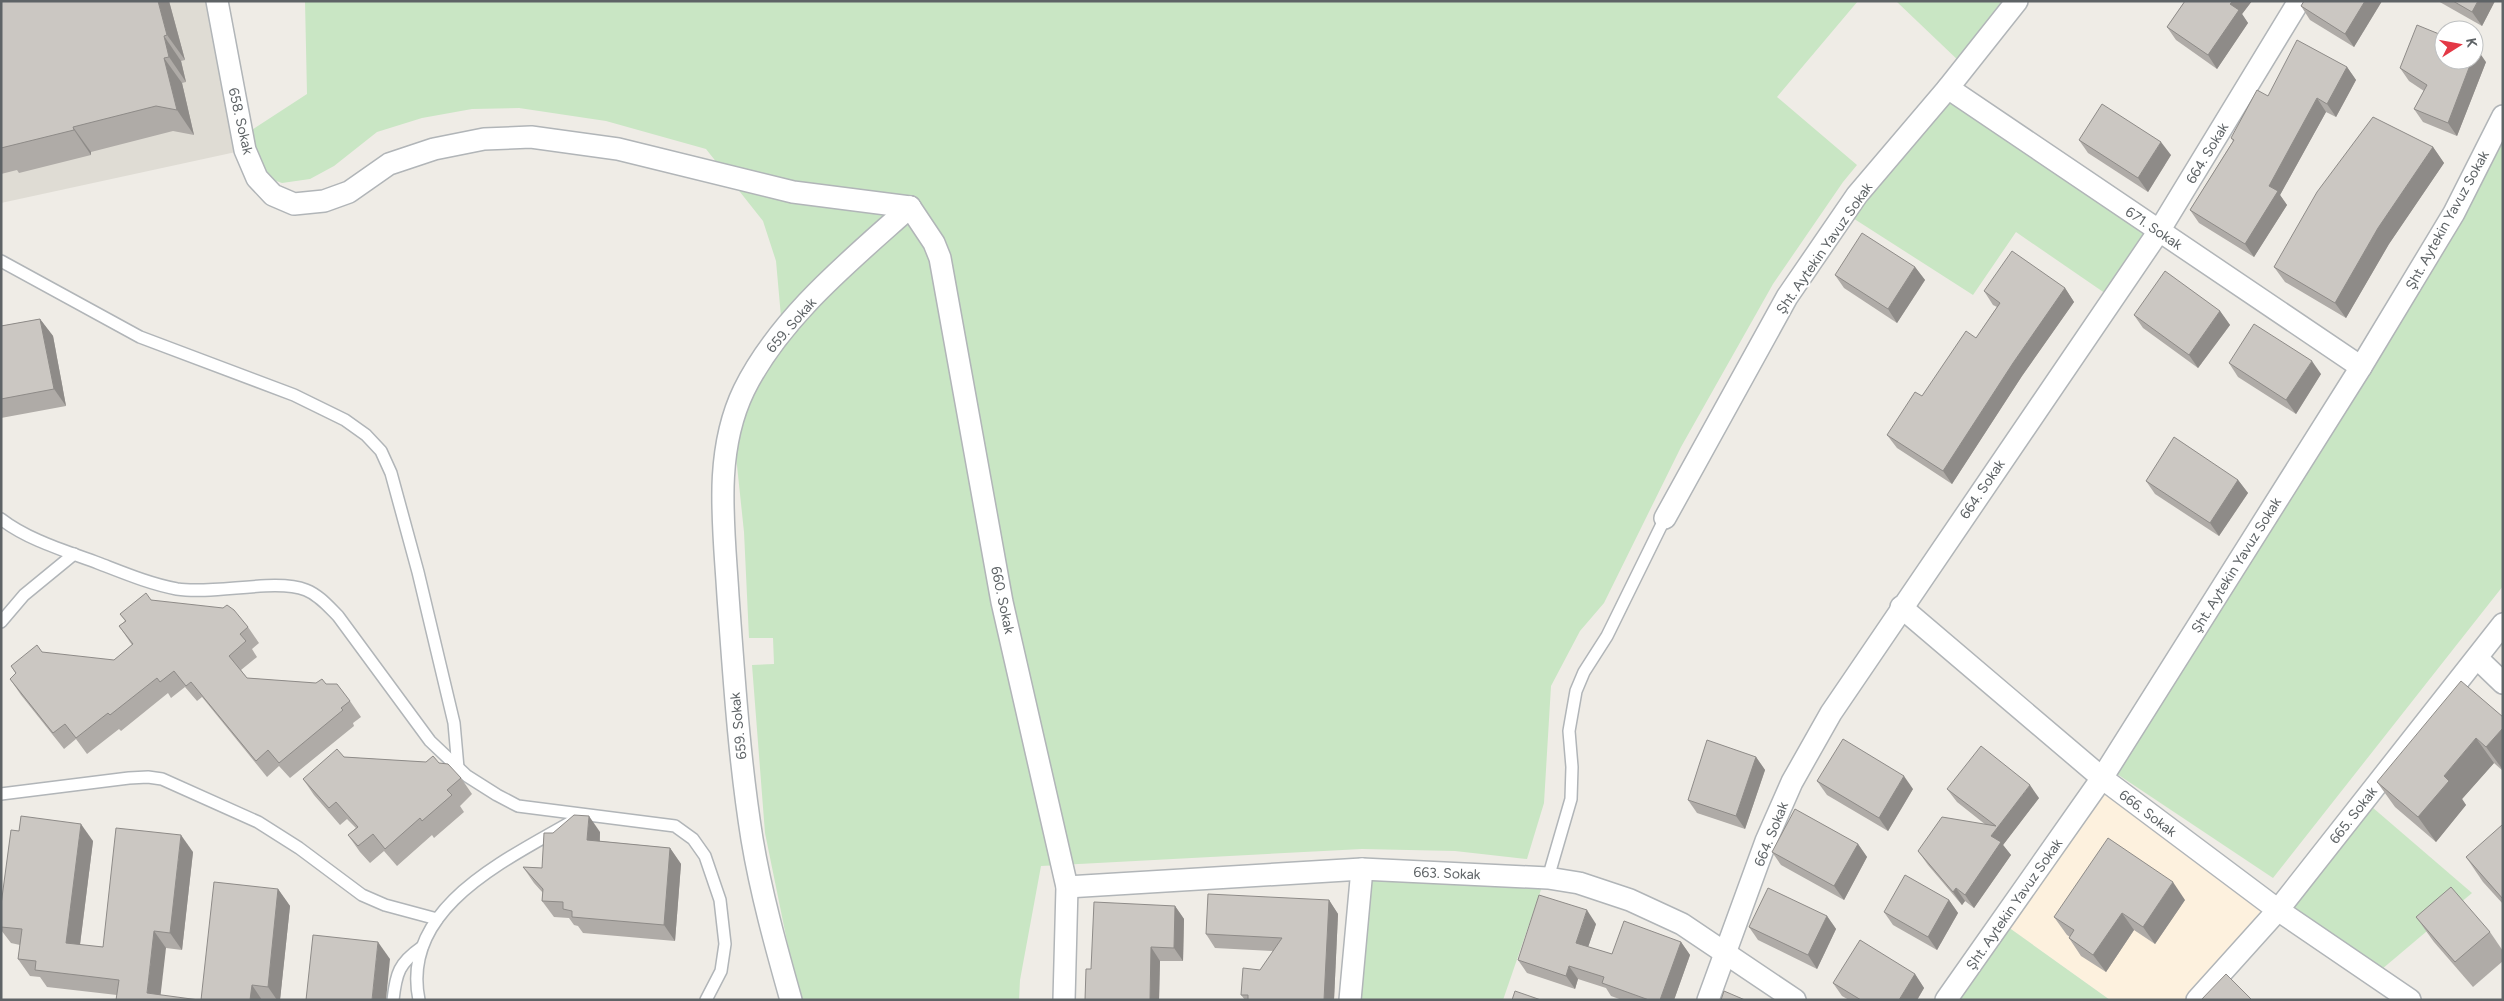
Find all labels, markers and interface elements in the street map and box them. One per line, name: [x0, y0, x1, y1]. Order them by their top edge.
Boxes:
north arrow: [2434, 20, 2484, 70]
text: K: [2462, 36, 2481, 49]
street label: 658. Sokak: [225, 86, 257, 156]
street label: 664. Sokak: [2183, 119, 2232, 187]
street label: Şht. Aytekin Yavuz Sokak: [2402, 148, 2493, 293]
street label: Şht. Aytekin Yavuz Sokak: [1773, 179, 1876, 317]
street label: 671. Sokak: [2122, 203, 2186, 254]
street label: 659. Sokak: [763, 294, 820, 356]
street label: 664. Sokak: [1956, 456, 2009, 522]
street label: Şht. Aytekin Yavuz Sokak: [2188, 494, 2285, 636]
street label: 660. Sokak: [987, 565, 1018, 636]
street label: 659. Sokak: [726, 691, 750, 760]
street label: 665. Sokak: [2326, 783, 2381, 847]
street label: 666. Sokak: [2116, 786, 2180, 841]
street label: 664. Sokak: [1751, 799, 1792, 869]
street label: Şht. Aytekin Yavuz Sokak: [1963, 835, 2066, 973]
street label: 663. Sokak: [1413, 864, 1481, 883]

